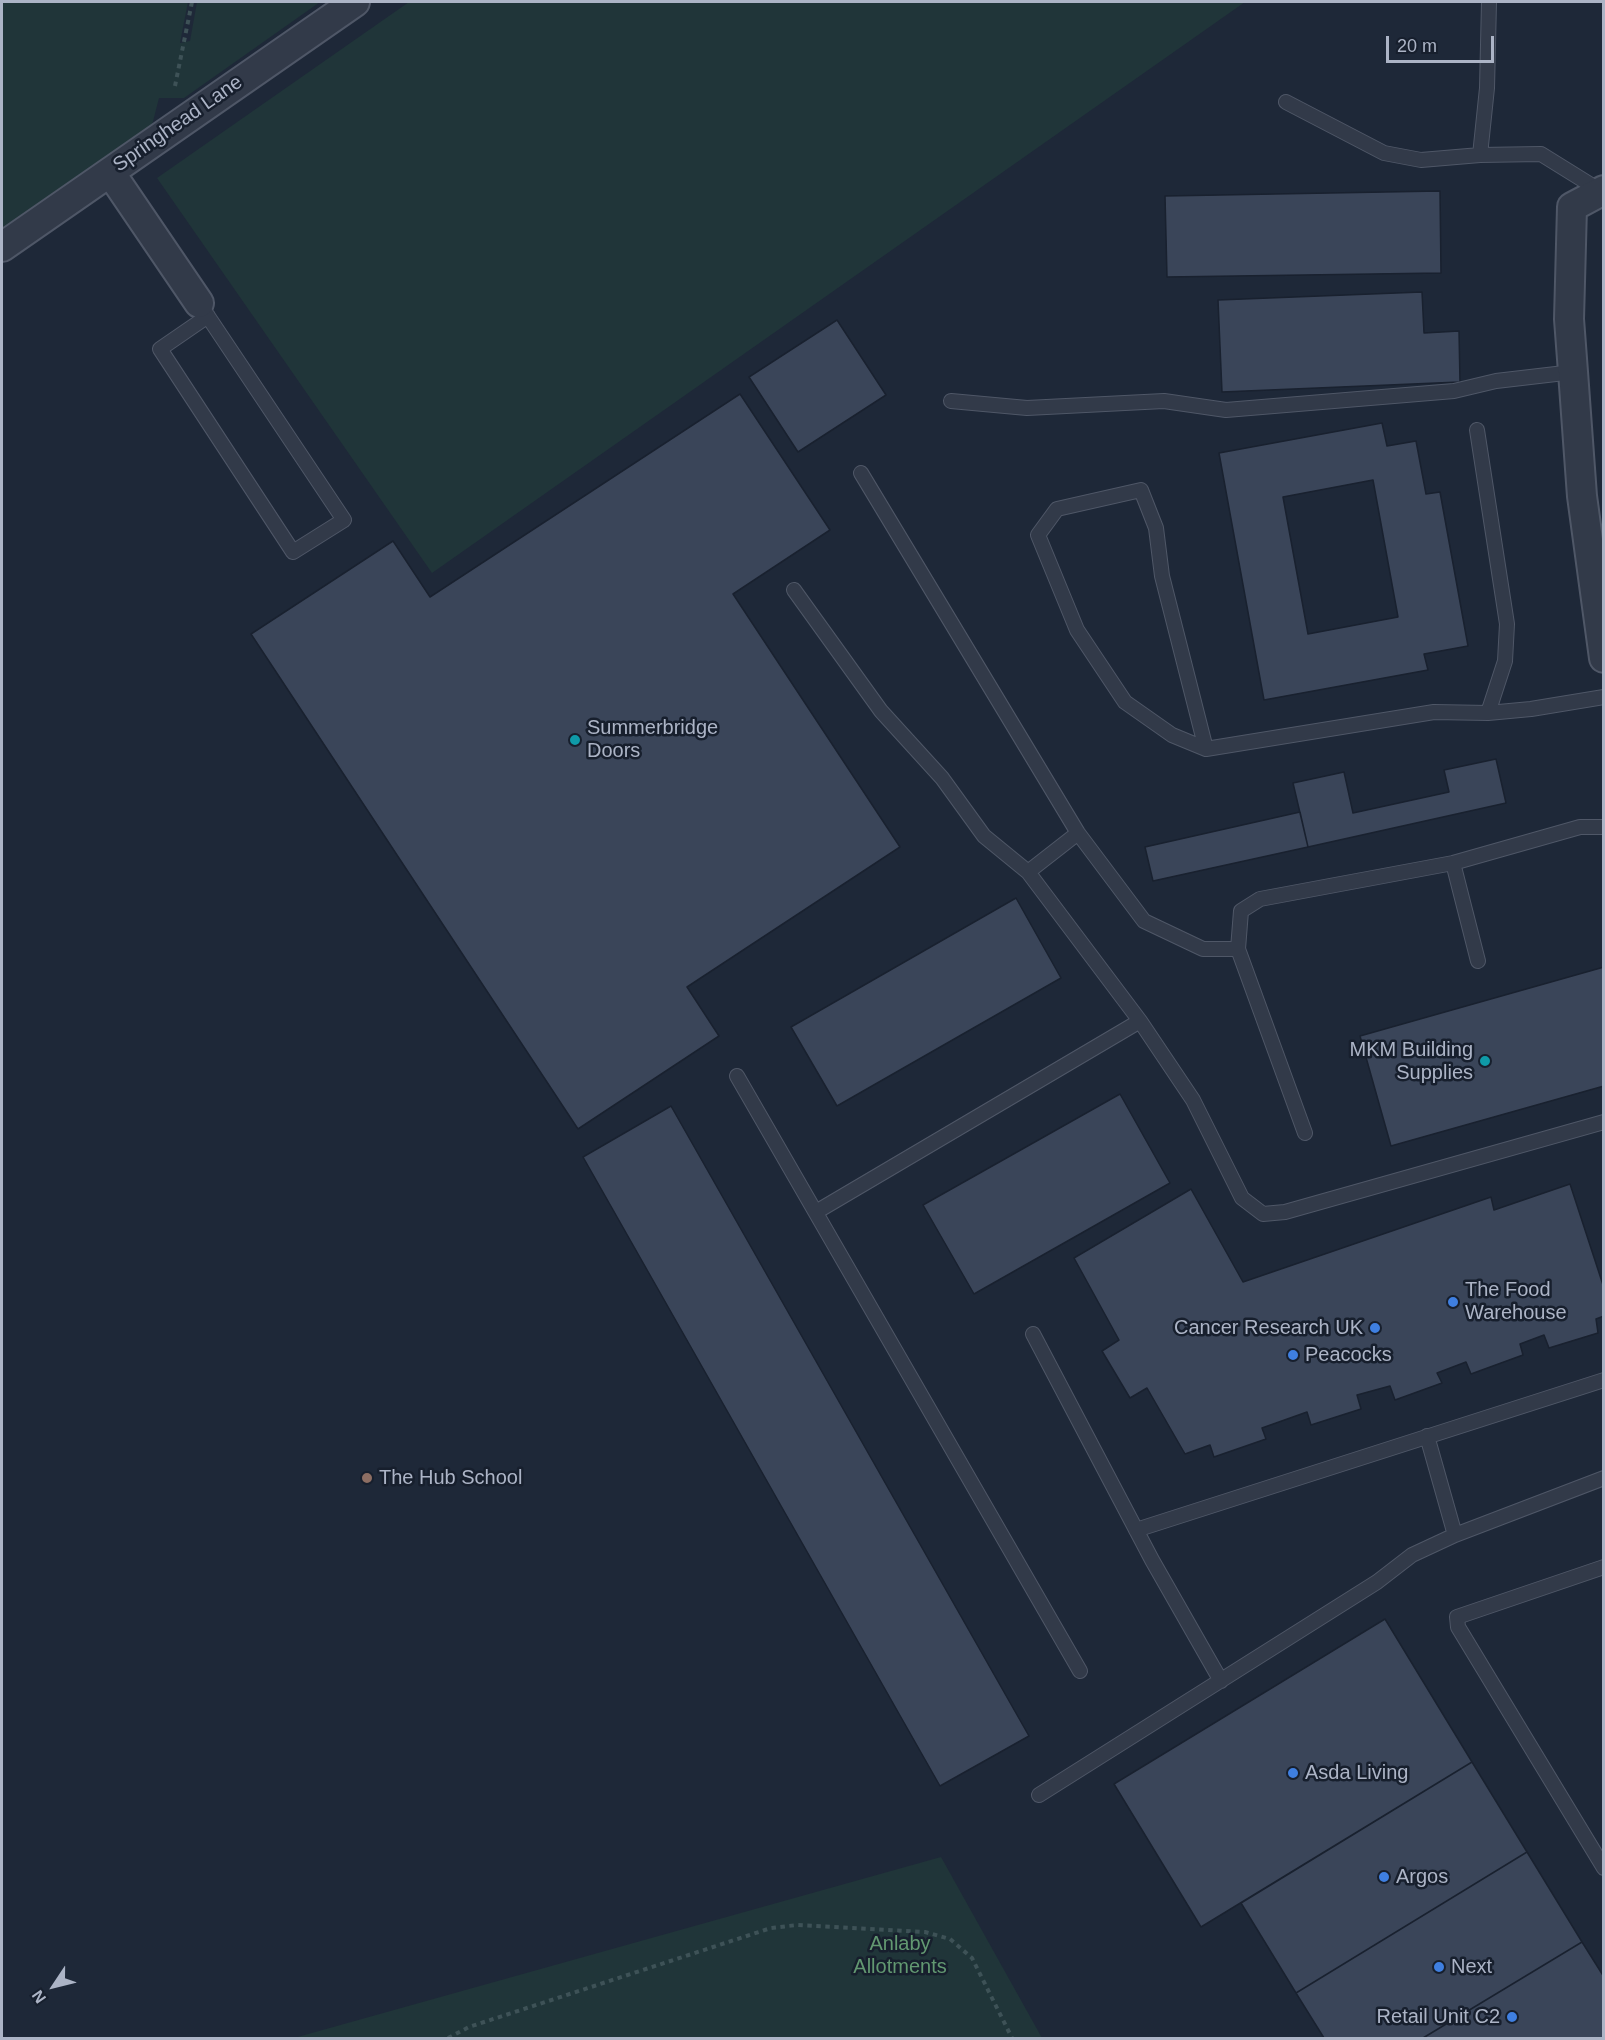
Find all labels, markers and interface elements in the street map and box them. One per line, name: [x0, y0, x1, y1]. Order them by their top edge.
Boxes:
scale bar: [1389, 24, 1497, 62]
text: 20 m: [1397, 36, 1437, 56]
street label: Springhead Lane: [109, 70, 247, 178]
place label: Summerbridge Doors: [587, 716, 718, 763]
marker: Summerbridge Doors: [568, 733, 582, 747]
place label: MKM Building Supplies: [1350, 1038, 1473, 1085]
marker: MKM Building Supplies: [1478, 1054, 1492, 1068]
place label: The Food Warehouse: [1465, 1278, 1567, 1325]
marker: The Food Warehouse: [1446, 1295, 1460, 1309]
place label: Cancer Research UK: [1174, 1316, 1363, 1340]
marker: Cancer Research UK: [1368, 1321, 1382, 1335]
place label: Peacocks: [1305, 1343, 1392, 1367]
marker: Peacocks: [1286, 1348, 1300, 1362]
place label: The Hub School: [379, 1466, 522, 1490]
marker: The Hub School: [360, 1471, 374, 1485]
place label: Asda Living: [1305, 1761, 1408, 1785]
marker: Asda Living: [1286, 1766, 1300, 1780]
place label: Argos: [1396, 1865, 1448, 1889]
marker: Argos: [1377, 1870, 1391, 1884]
park label: Anlaby Allotments: [853, 1932, 947, 1979]
place label: Next: [1451, 1955, 1492, 1979]
north arrow: [24, 1956, 84, 2016]
marker: Next: [1432, 1960, 1446, 1974]
text: N: [29, 1987, 49, 2006]
place label: Retail Unit C2: [1377, 2005, 1500, 2029]
marker: Retail Unit C2: [1505, 2010, 1519, 2024]

